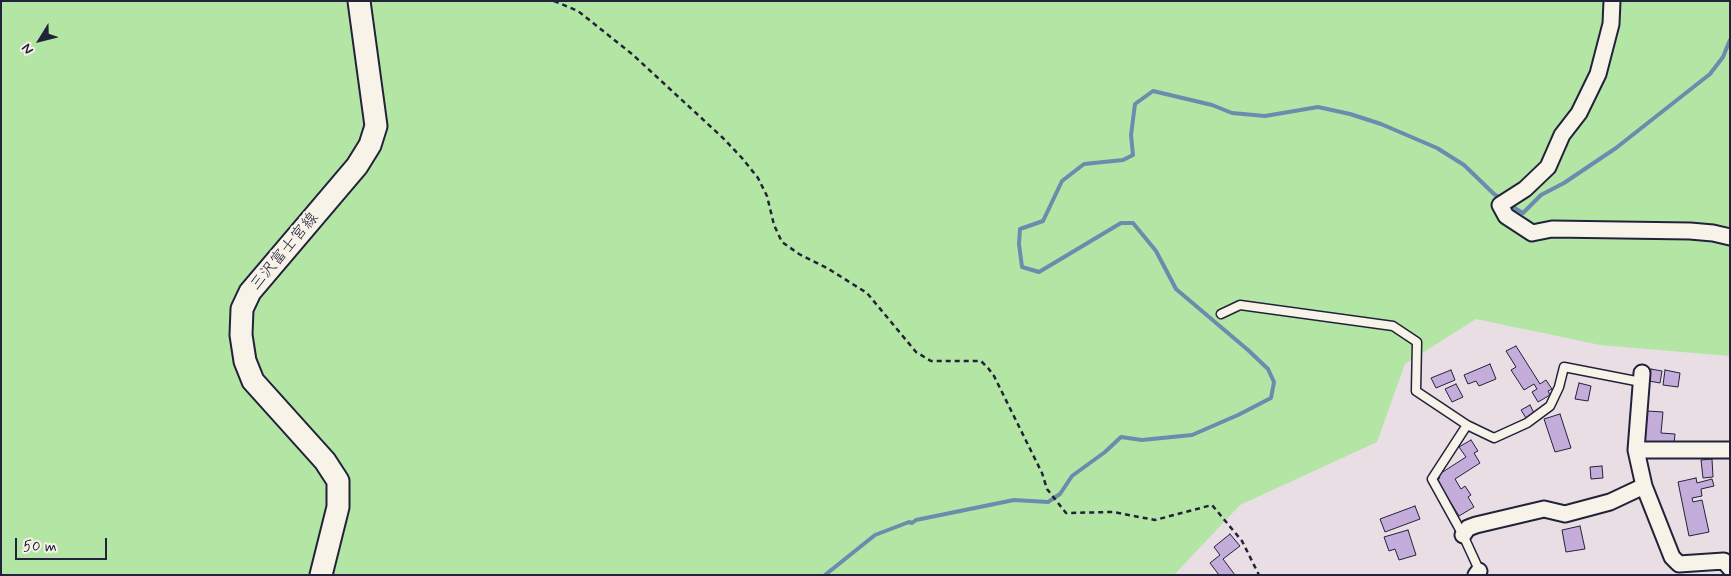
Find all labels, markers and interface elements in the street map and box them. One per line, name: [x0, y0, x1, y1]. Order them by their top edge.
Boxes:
north arrow: [15, 15, 65, 65]
text: N: [18, 40, 38, 58]
street label: 三沢富士宮線: [247, 209, 323, 295]
scale bar: [18, 528, 110, 560]
text: 50 m: [23, 537, 57, 557]

